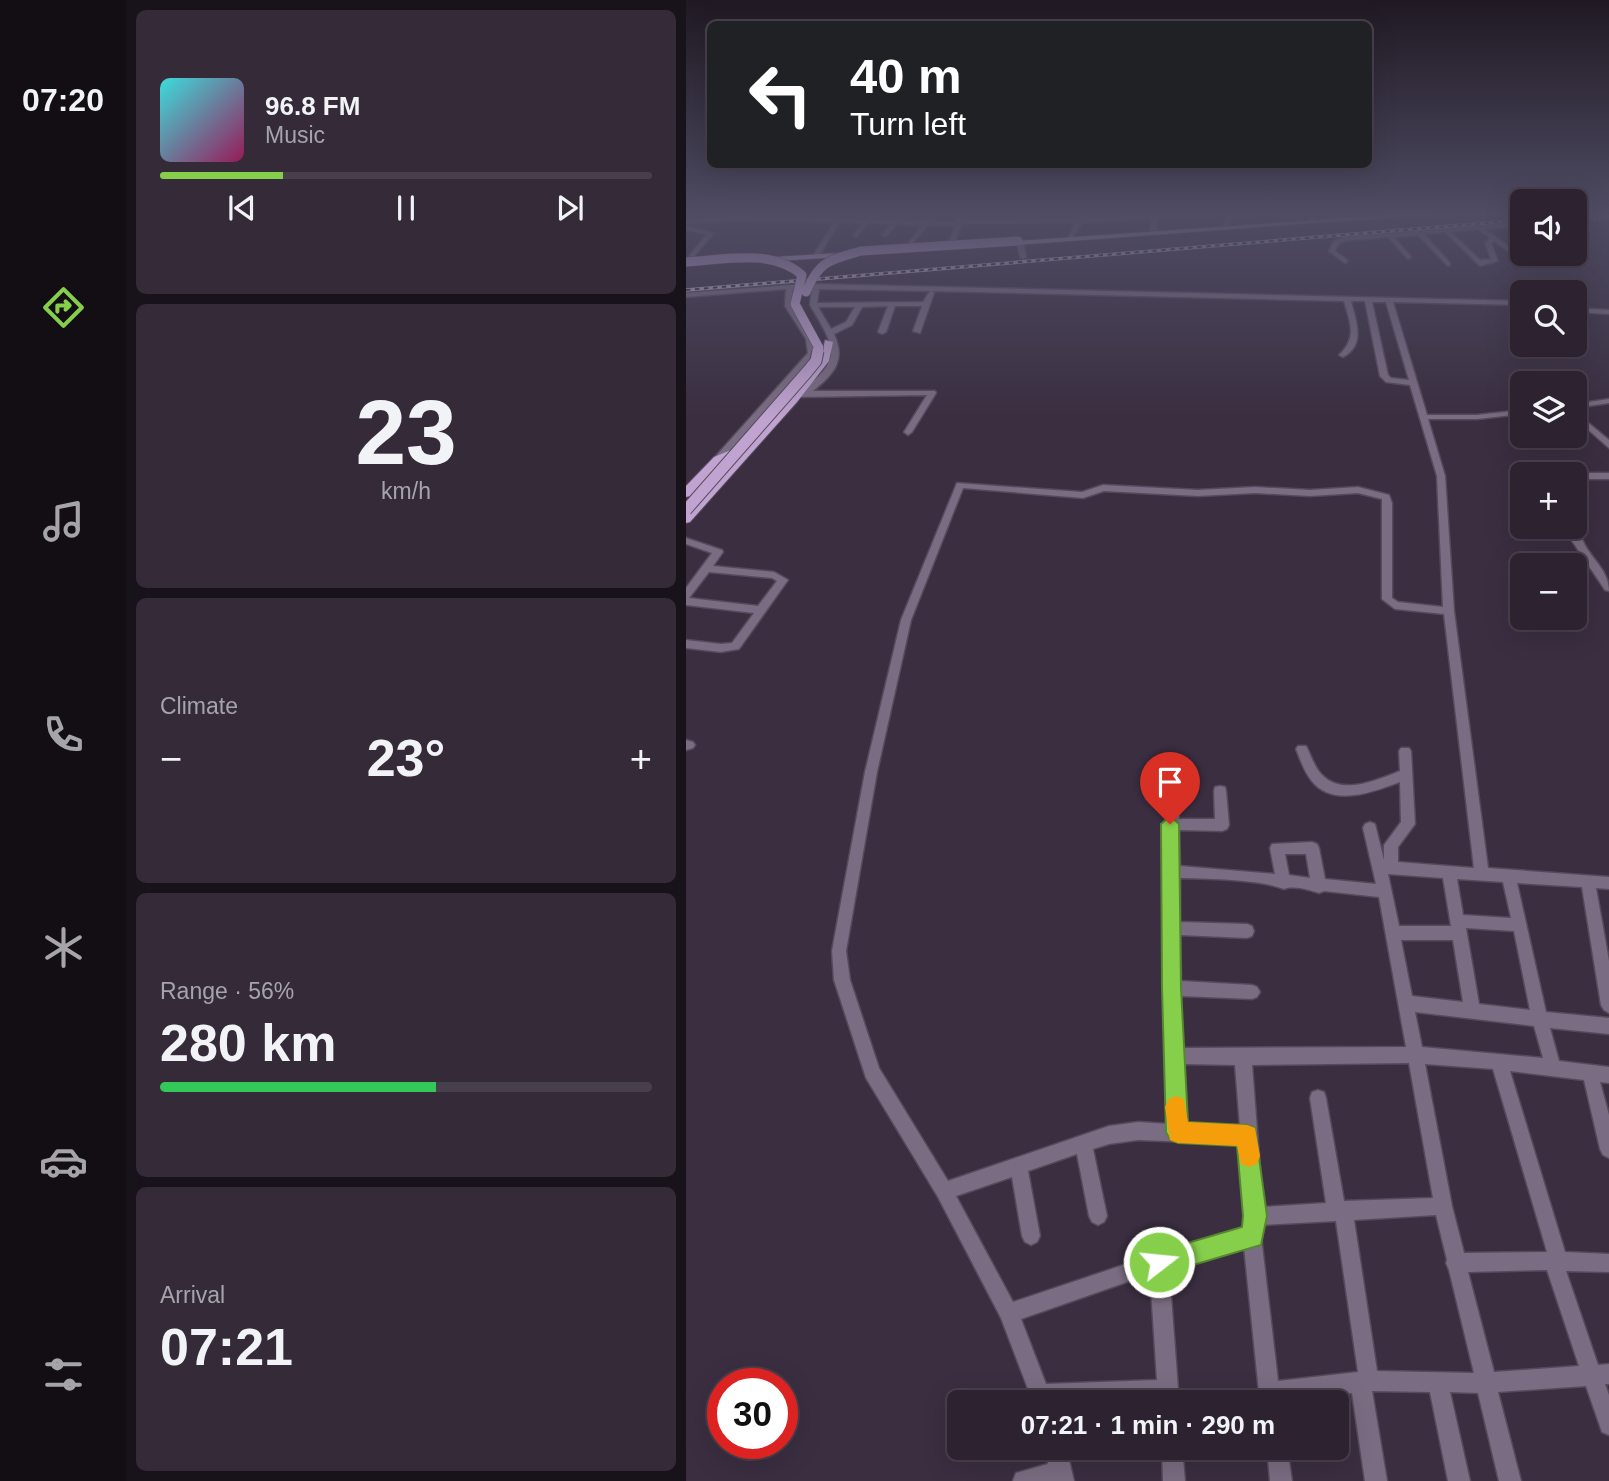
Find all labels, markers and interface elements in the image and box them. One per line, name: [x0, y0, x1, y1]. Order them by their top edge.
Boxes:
icon: left: [735, 49, 826, 140]
text: 40 m: [850, 49, 962, 103]
text: 07:20: [22, 82, 104, 118]
text: 96.8 FM: [265, 91, 360, 121]
text: Turn left: [850, 106, 966, 142]
text: Music: [265, 122, 325, 148]
icon: previous: [223, 189, 261, 227]
icon: pause: [387, 189, 425, 227]
icon: next: [551, 189, 589, 227]
map controls: [1510, 189, 1587, 630]
button: sound: [1510, 189, 1587, 266]
button: search: [1510, 280, 1587, 357]
icon: directions: [39, 283, 88, 332]
button: layers: [1510, 371, 1587, 448]
text: 23: [355, 382, 457, 483]
button: +: [1510, 462, 1587, 539]
text: km/h: [381, 478, 431, 504]
icon: music: [39, 497, 88, 546]
button: −: [1510, 553, 1587, 630]
text: Climate: [160, 693, 238, 719]
icon: phone: [39, 710, 88, 759]
text: 23°: [367, 729, 445, 787]
text: −: [160, 738, 182, 780]
text: +: [630, 738, 652, 780]
pin: [1140, 752, 1200, 824]
icon: arrive: [1151, 763, 1189, 801]
icon: climate: [39, 923, 88, 972]
text: Range · 56%: [160, 978, 294, 1004]
text: 280 km: [160, 1014, 336, 1072]
icon: car: [39, 1137, 88, 1186]
position arrow: [1122, 1225, 1196, 1299]
text: Arrival: [160, 1282, 225, 1308]
text: 07:21: [160, 1318, 293, 1376]
icon: filters: [39, 1350, 88, 1399]
speed limit sign: 30: [707, 1368, 798, 1459]
text: 07:21 · 1 min · 290 m: [1021, 1410, 1275, 1440]

